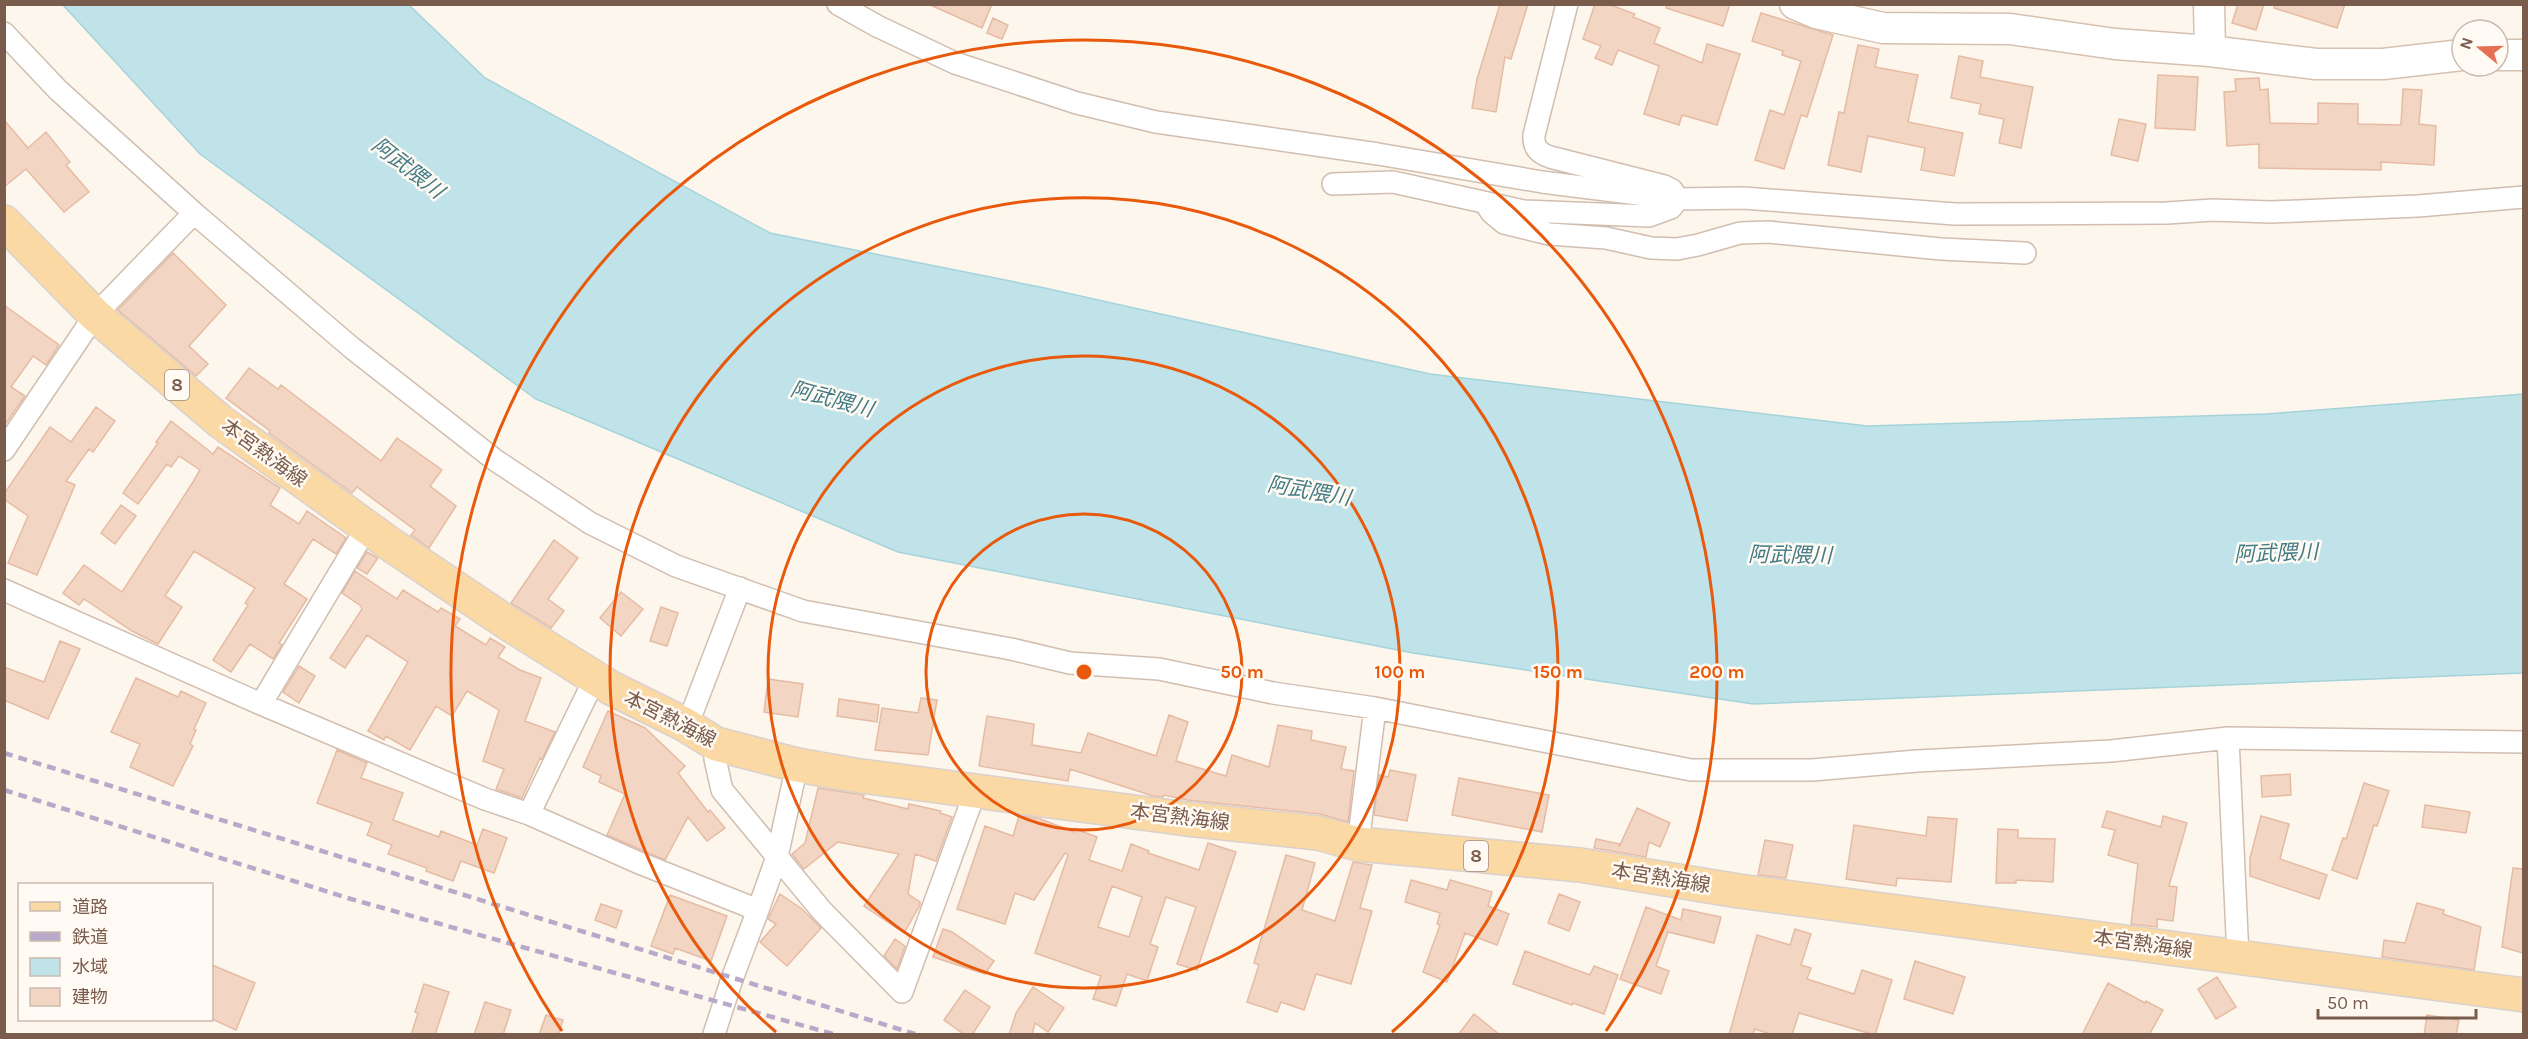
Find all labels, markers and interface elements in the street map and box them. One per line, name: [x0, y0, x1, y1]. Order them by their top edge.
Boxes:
north arrow: [2450, 18, 2510, 78]
text: N: [2455, 35, 2477, 52]
water label: 阿武隈川: [368, 133, 450, 205]
road number: 8: [165, 370, 189, 400]
water label: 阿武隈川: [788, 377, 878, 422]
street label: 本宮熱海線: [217, 414, 311, 492]
water label: 阿武隈川: [1266, 472, 1354, 510]
water label: 阿武隈川: [2234, 539, 2320, 566]
water label: 阿武隈川: [1748, 542, 1834, 568]
text: 50 m: [1220, 661, 1264, 683]
text: 100 m: [1375, 661, 1425, 683]
text: 150 m: [1533, 661, 1583, 683]
text: 200 m: [1689, 661, 1745, 683]
centre of rings: [1074, 662, 1094, 682]
street label: 本宮熱海線: [620, 686, 720, 752]
street label: 本宮熱海線: [1129, 799, 1231, 835]
road number: 8: [1464, 841, 1488, 871]
street label: 本宮熱海線: [1610, 859, 1712, 897]
legend: [18, 883, 213, 1021]
text: 道路: [72, 896, 108, 918]
text: 鉄道: [72, 926, 108, 948]
street label: 本宮熱海線: [2092, 926, 2194, 962]
text: 水域: [72, 956, 108, 978]
scale bar: [2318, 982, 2476, 1020]
text: 建物: [72, 986, 108, 1008]
text: 50 m: [2327, 992, 2369, 1014]

